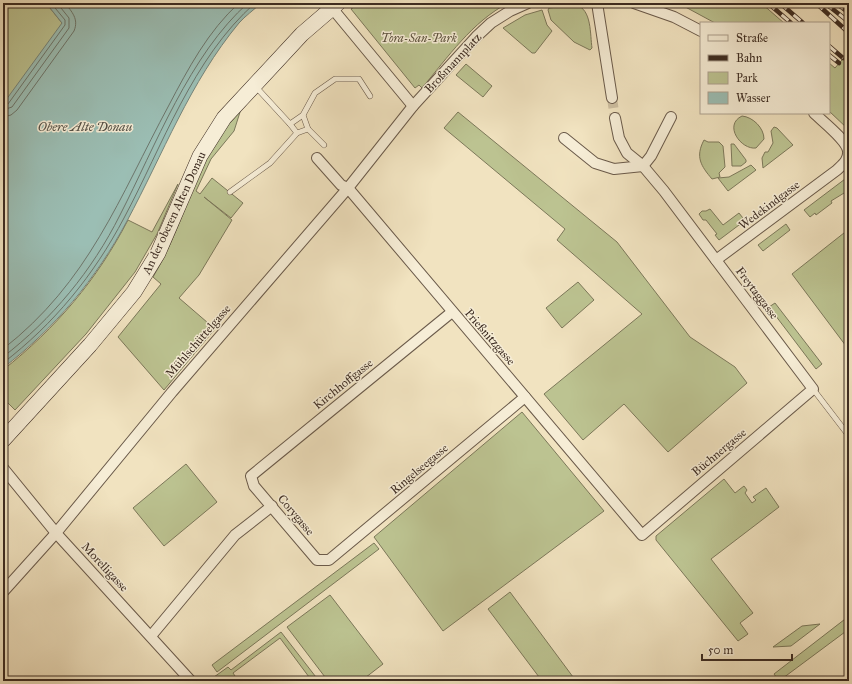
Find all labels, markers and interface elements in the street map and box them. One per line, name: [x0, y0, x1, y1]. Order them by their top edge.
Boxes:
legend: [700, 22, 830, 114]
street label: Broßmannplatz: [422, 30, 485, 96]
park label: Tora-San-Park: [381, 31, 458, 45]
text: Straße: [736, 31, 768, 45]
text: Bahn: [736, 51, 763, 65]
text: Park: [736, 71, 758, 85]
text: Wasser: [736, 91, 771, 105]
water label: Obere Alte Donau: [38, 119, 132, 135]
street label: An der oberen Alten Donau: [139, 149, 209, 278]
street label: Wedekindgasse: [736, 178, 803, 233]
street label: Freytaggasse: [732, 264, 781, 323]
street label: Mühlschüttelgasse: [162, 302, 234, 381]
street label: Prießnitzgasse: [461, 306, 518, 369]
street label: Kirchhoffgasse: [310, 356, 376, 413]
street label: Büchnergasse: [689, 425, 750, 479]
street label: Ringelseegasse: [387, 441, 451, 498]
street label: Corygasse: [274, 492, 317, 539]
street label: Morelligasse: [78, 540, 131, 595]
scale bar: [702, 636, 792, 662]
text: 50 m: [708, 643, 733, 657]

